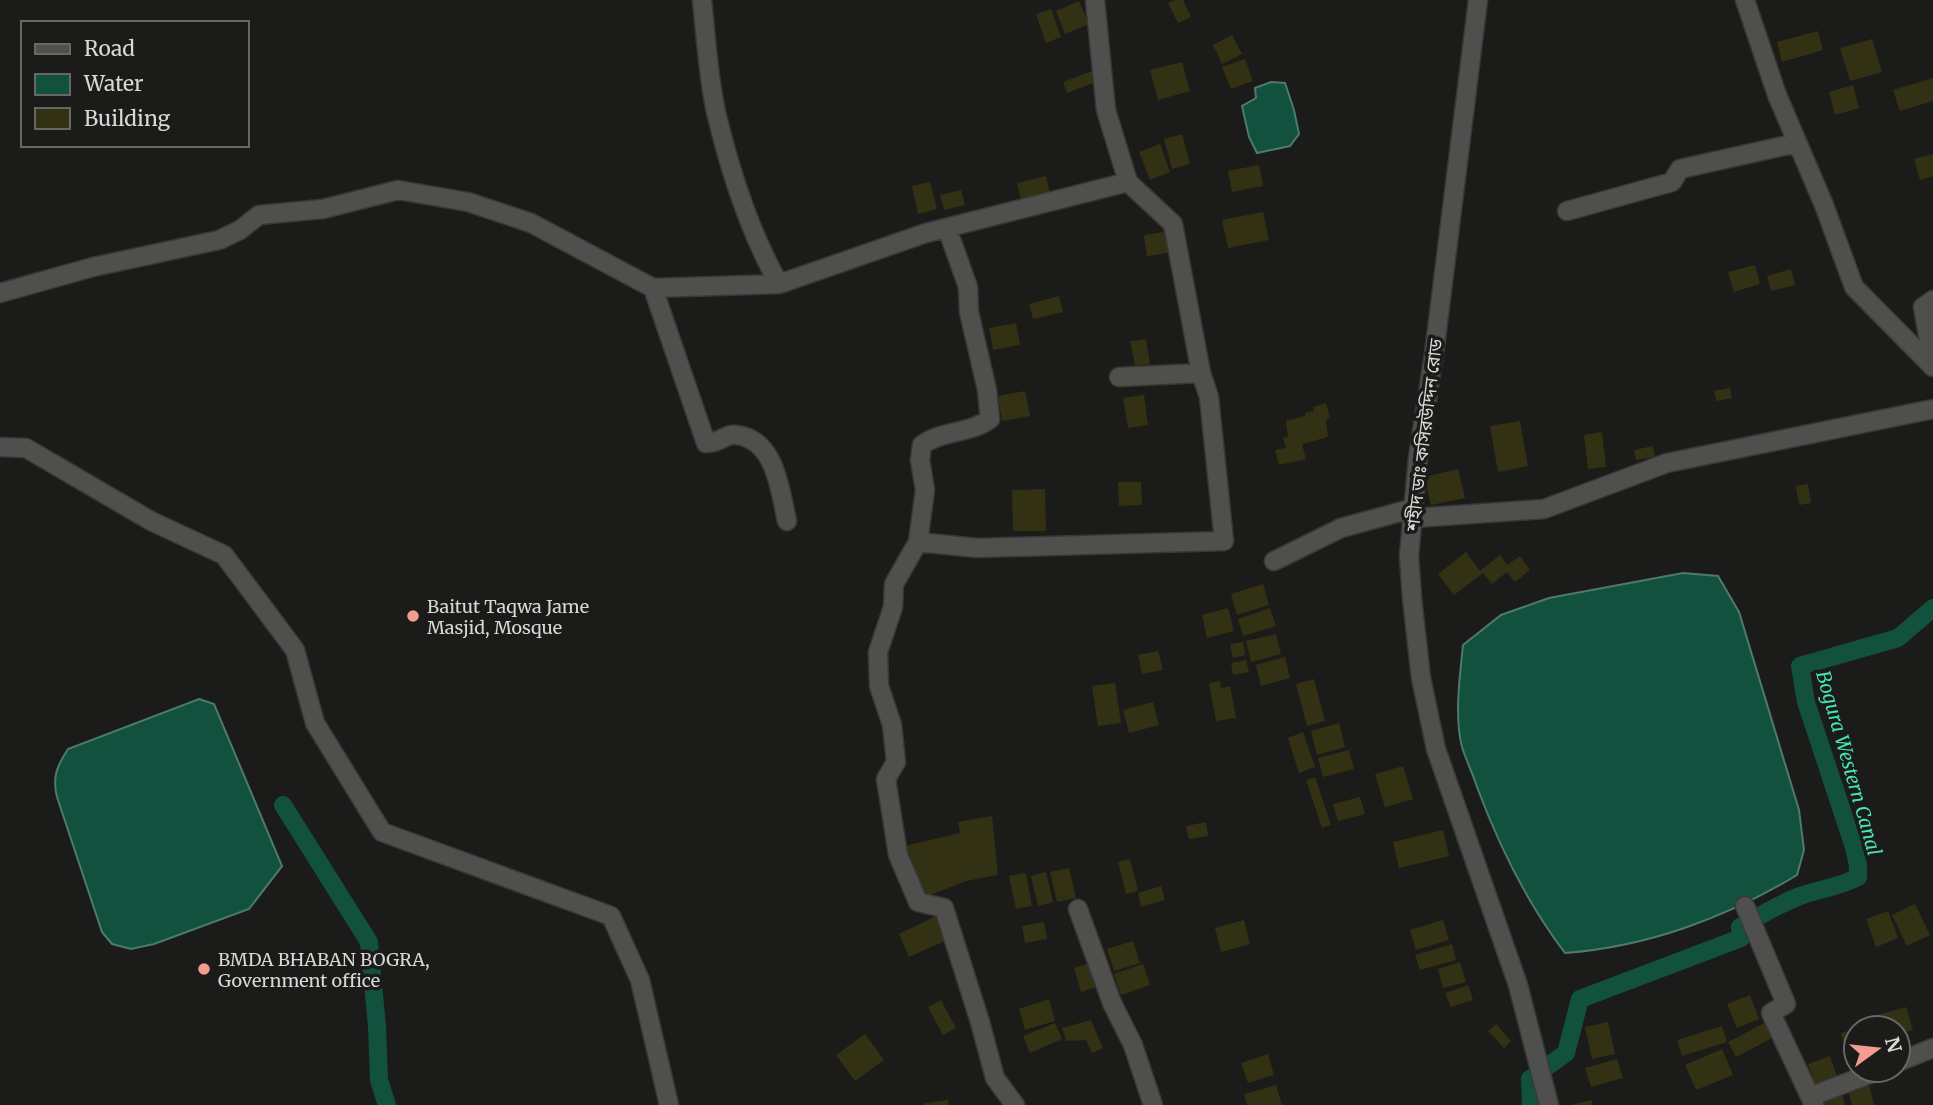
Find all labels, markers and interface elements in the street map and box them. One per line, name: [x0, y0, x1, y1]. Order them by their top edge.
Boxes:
legend: [21, 21, 248, 147]
text: Road: [84, 35, 135, 62]
text: Water: [83, 70, 143, 97]
text: Building: [84, 105, 171, 132]
street label: শহীদ ডাঃ কসিরউদ্দিন রোড: [1401, 337, 1447, 534]
place label: Baitut Taqwa Jame Masjid, Mosque: [427, 595, 589, 639]
marker: Baitut Taqwa Jame Masjid, Mosque: [405, 608, 421, 624]
water label: Bogura Western Canal: [1811, 668, 1887, 858]
place label: BMDA BHABAN BOGRA, Government office: [218, 948, 430, 992]
marker: BMDA BHABAN BOGRA, Government office: [196, 961, 212, 977]
north arrow: [1842, 1014, 1912, 1084]
text: N: [1880, 1034, 1907, 1055]

